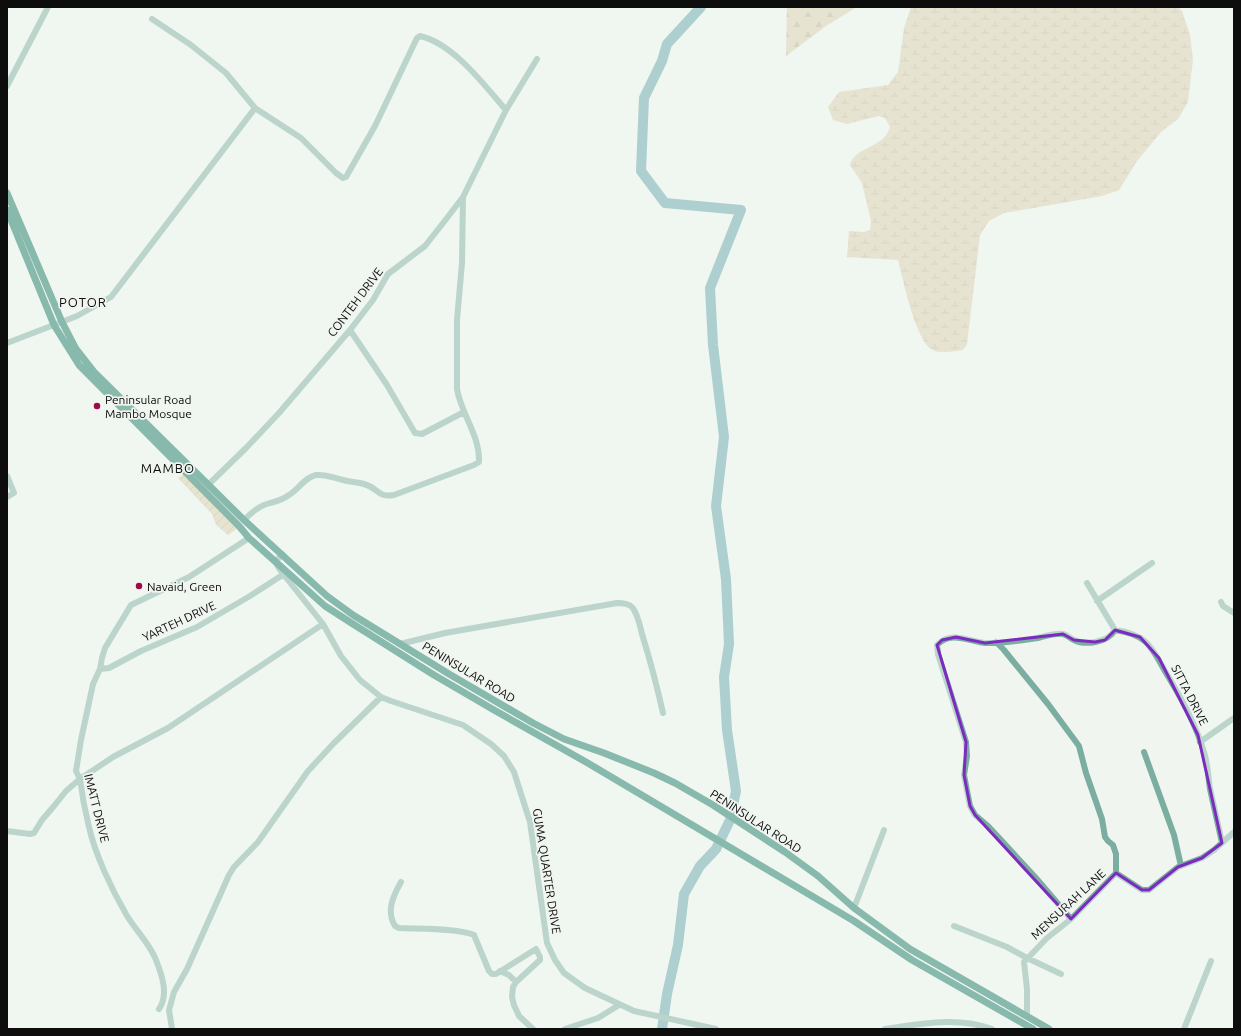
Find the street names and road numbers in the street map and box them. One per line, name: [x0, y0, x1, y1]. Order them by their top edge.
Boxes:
street label: CONTEH DRIVE: [325, 265, 385, 339]
street label: YARTEH DRIVE: [140, 598, 218, 644]
street label: PENINSULAR ROAD: [420, 639, 518, 705]
street label: SITTA DRIVE: [1169, 663, 1211, 728]
street label: IMATT DRIVE: [82, 772, 112, 844]
street label: PENINSULAR ROAD: [708, 787, 804, 855]
street label: GUMA QUARTER DRIVE: [531, 807, 563, 935]
street label: MENSURAH LANE: [1028, 866, 1108, 942]

